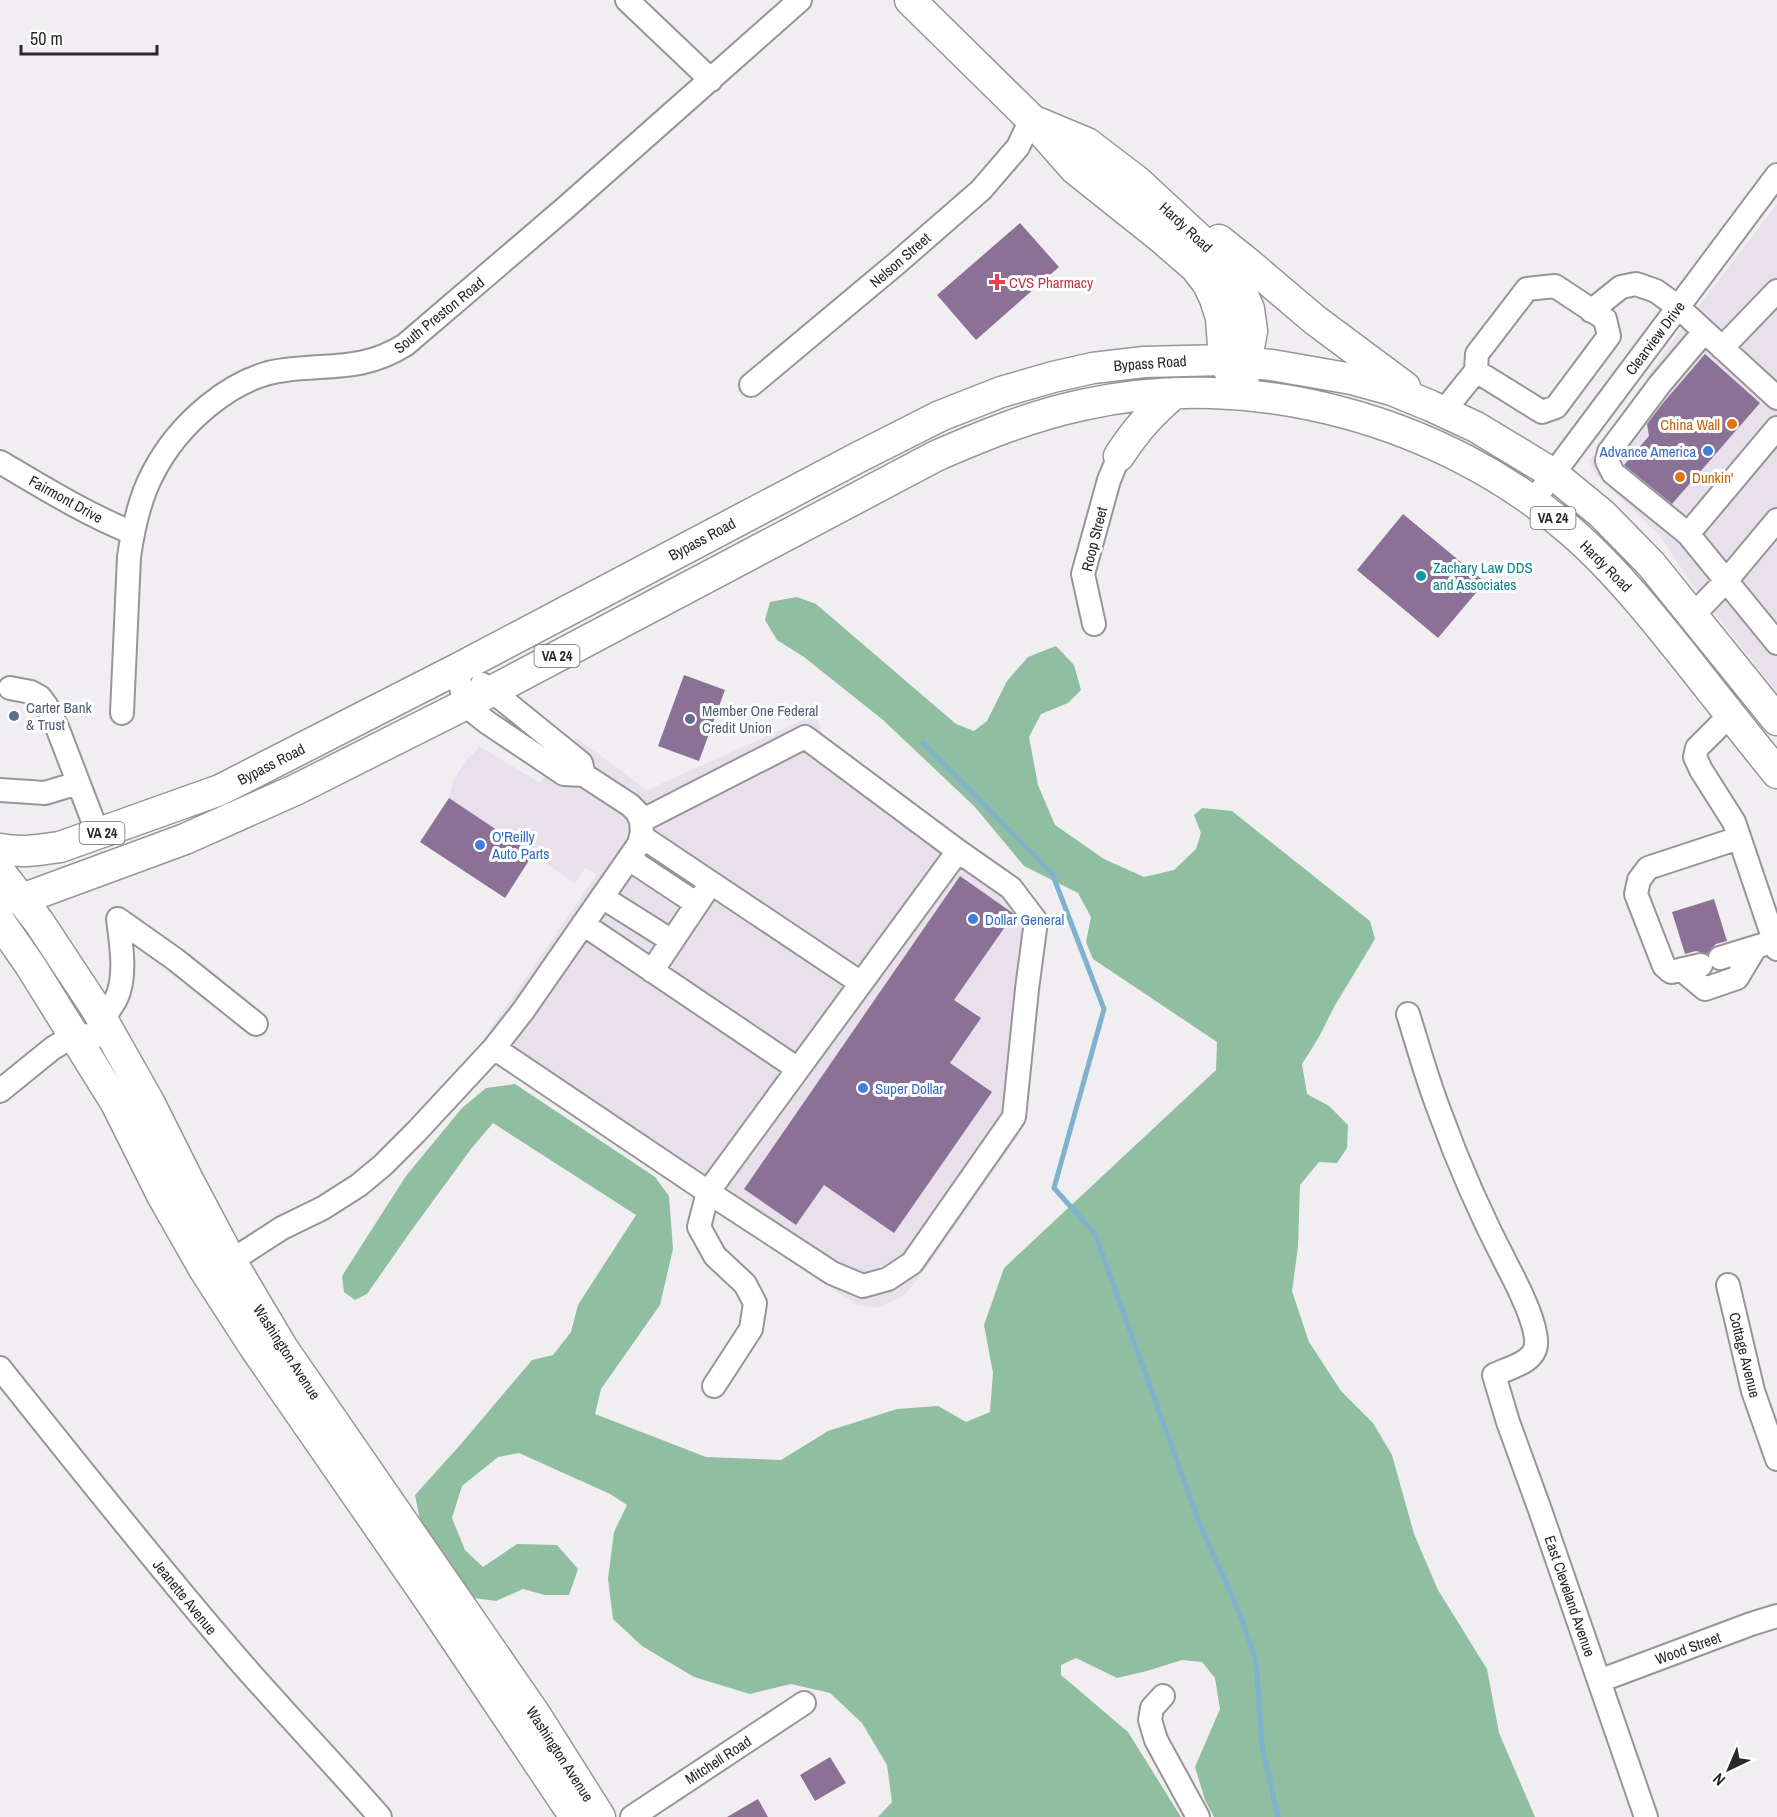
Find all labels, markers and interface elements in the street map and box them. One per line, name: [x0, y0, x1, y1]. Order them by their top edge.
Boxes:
scale bar: [21, 18, 158, 56]
text: 50 m: [30, 26, 63, 51]
street label: Hardy Road: [1155, 197, 1217, 257]
street label: Nelson Street: [865, 227, 935, 292]
street label: South Preston Road: [389, 272, 489, 358]
place label: CVS Pharmacy: [1009, 272, 1094, 293]
marker: CVS Pharmacy: [990, 275, 1004, 289]
street label: Clearview Drive: [1620, 297, 1690, 379]
street label: Bypass Road: [1113, 350, 1187, 376]
place label: China Wall: [1660, 414, 1720, 435]
marker: China Wall: [1725, 417, 1739, 431]
place label: Advance America: [1599, 441, 1696, 462]
marker: Advance America: [1701, 444, 1715, 458]
place label: Dunkin': [1692, 467, 1733, 488]
street label: Fairmont Drive: [25, 470, 107, 528]
marker: Dunkin': [1673, 470, 1687, 484]
street label: Roop Street: [1076, 504, 1112, 573]
road number: VA 24: [1530, 507, 1576, 529]
street label: Bypass Road: [665, 513, 739, 565]
street label: Hardy Road: [1575, 535, 1637, 597]
place label: Zachary Law DDS and Associates: [1433, 557, 1533, 595]
marker: Zachary Law DDS and Associates: [1414, 569, 1428, 583]
road number: VA 24: [534, 645, 580, 667]
place label: Carter Bank & Trust: [26, 697, 92, 735]
place label: Member One Federal Credit Union: [702, 700, 818, 738]
marker: Carter Bank & Trust: [7, 709, 21, 723]
marker: Member One Federal Credit Union: [683, 712, 697, 726]
street label: Bypass Road: [234, 738, 308, 790]
road number: VA 24: [80, 822, 124, 844]
place label: O'Reilly Auto Parts: [491, 826, 549, 864]
marker: O'Reilly Auto Parts: [473, 838, 487, 852]
place label: Dollar General: [985, 909, 1064, 930]
marker: Dollar General: [966, 912, 980, 926]
place label: Super Dollar: [875, 1078, 943, 1099]
marker: Super Dollar: [856, 1081, 870, 1095]
street label: Washington Avenue: [248, 1300, 326, 1404]
street label: Cottage Avenue: [1724, 1310, 1766, 1400]
street label: East Cleveland Avenue: [1539, 1533, 1601, 1660]
street label: Jeanette Avenue: [148, 1555, 222, 1639]
street label: Wood Street: [1652, 1626, 1724, 1670]
street label: Washington Avenue: [521, 1702, 599, 1806]
street label: Mitchell Road: [681, 1731, 755, 1789]
north arrow: [1699, 1739, 1759, 1799]
text: N: [1708, 1769, 1730, 1791]

